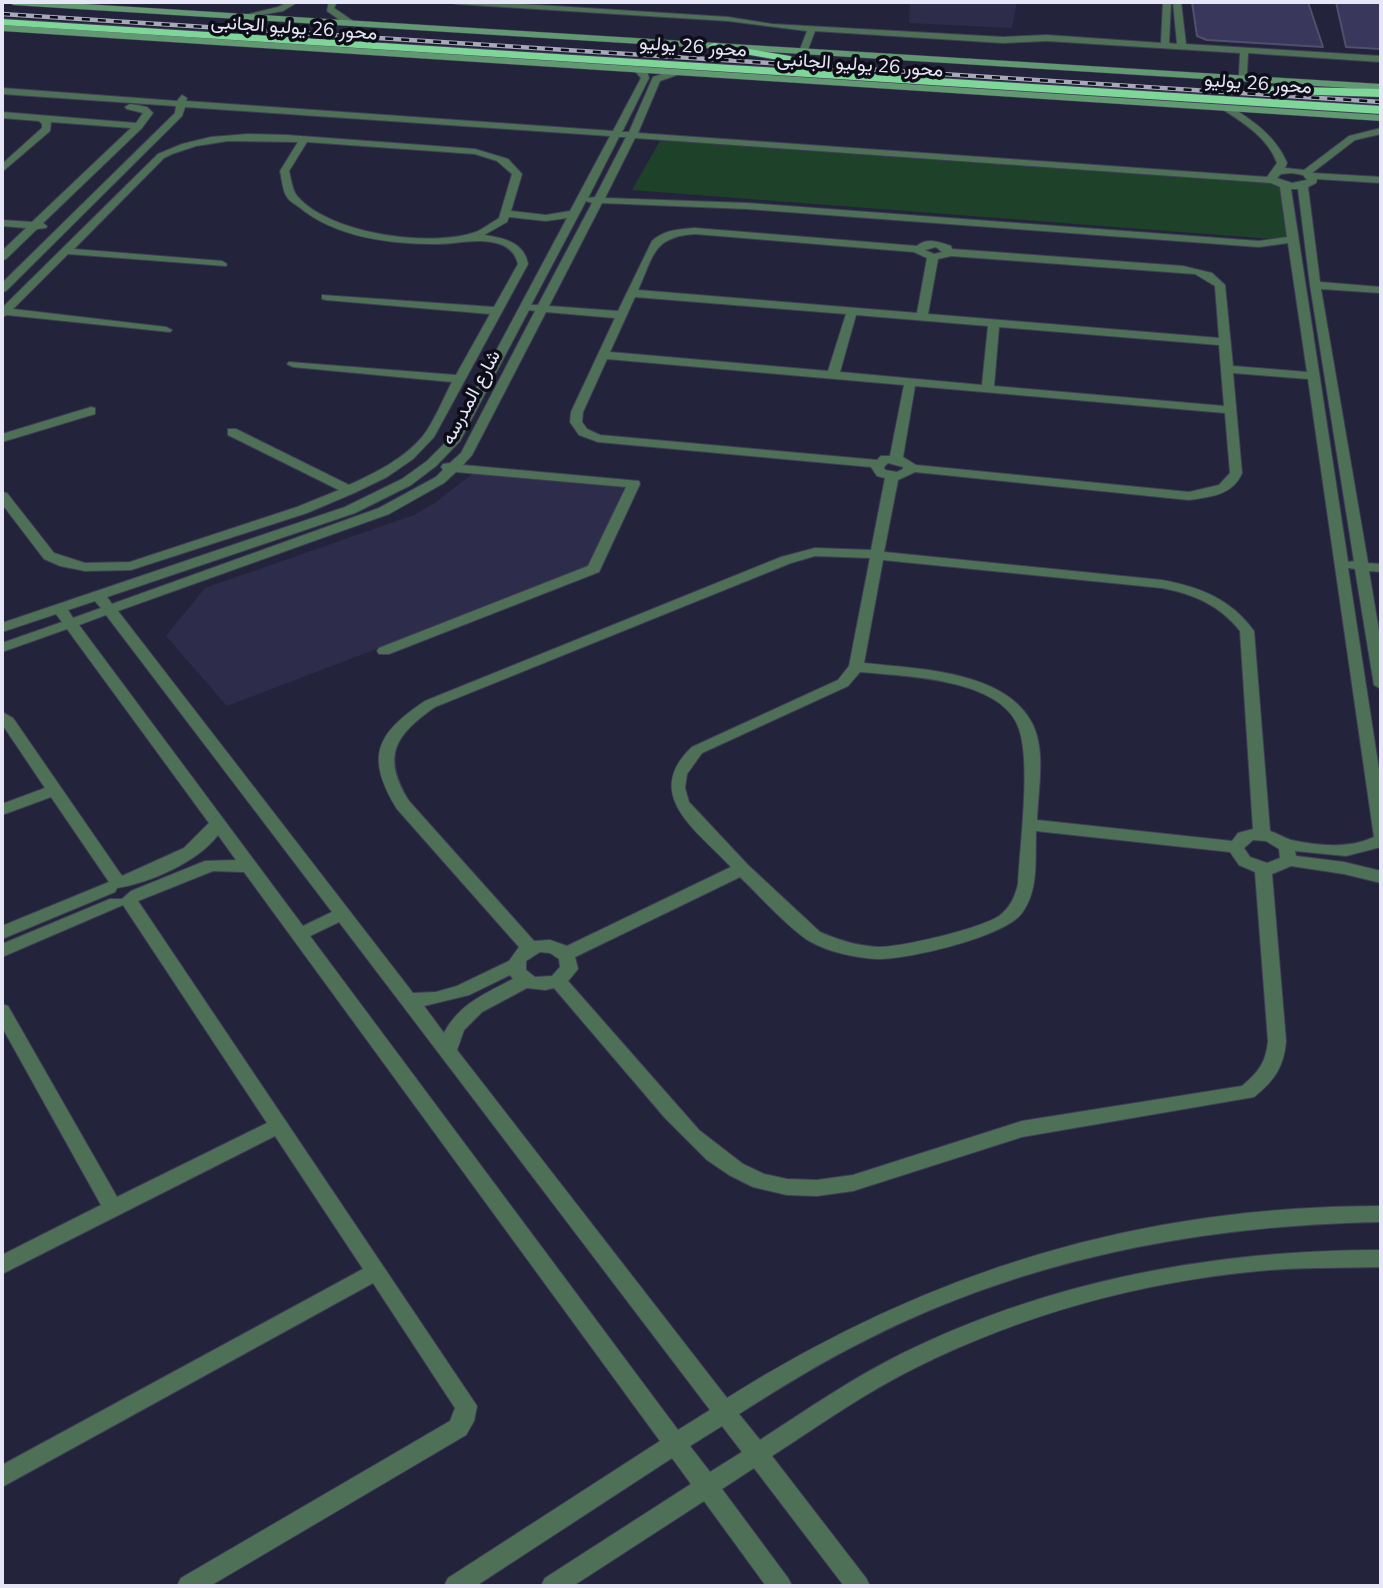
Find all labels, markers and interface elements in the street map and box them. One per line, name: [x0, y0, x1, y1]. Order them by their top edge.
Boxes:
street label: محور 26 يوليو الجانبى: [210, 12, 378, 46]
street label: محور 26 يوليو: [638, 33, 748, 63]
street label: محور 26 يوليو الجانبى: [776, 49, 944, 83]
street label: محور 26 يوليو: [1203, 70, 1313, 100]
street label: شارع المدرسه: [438, 347, 506, 449]

